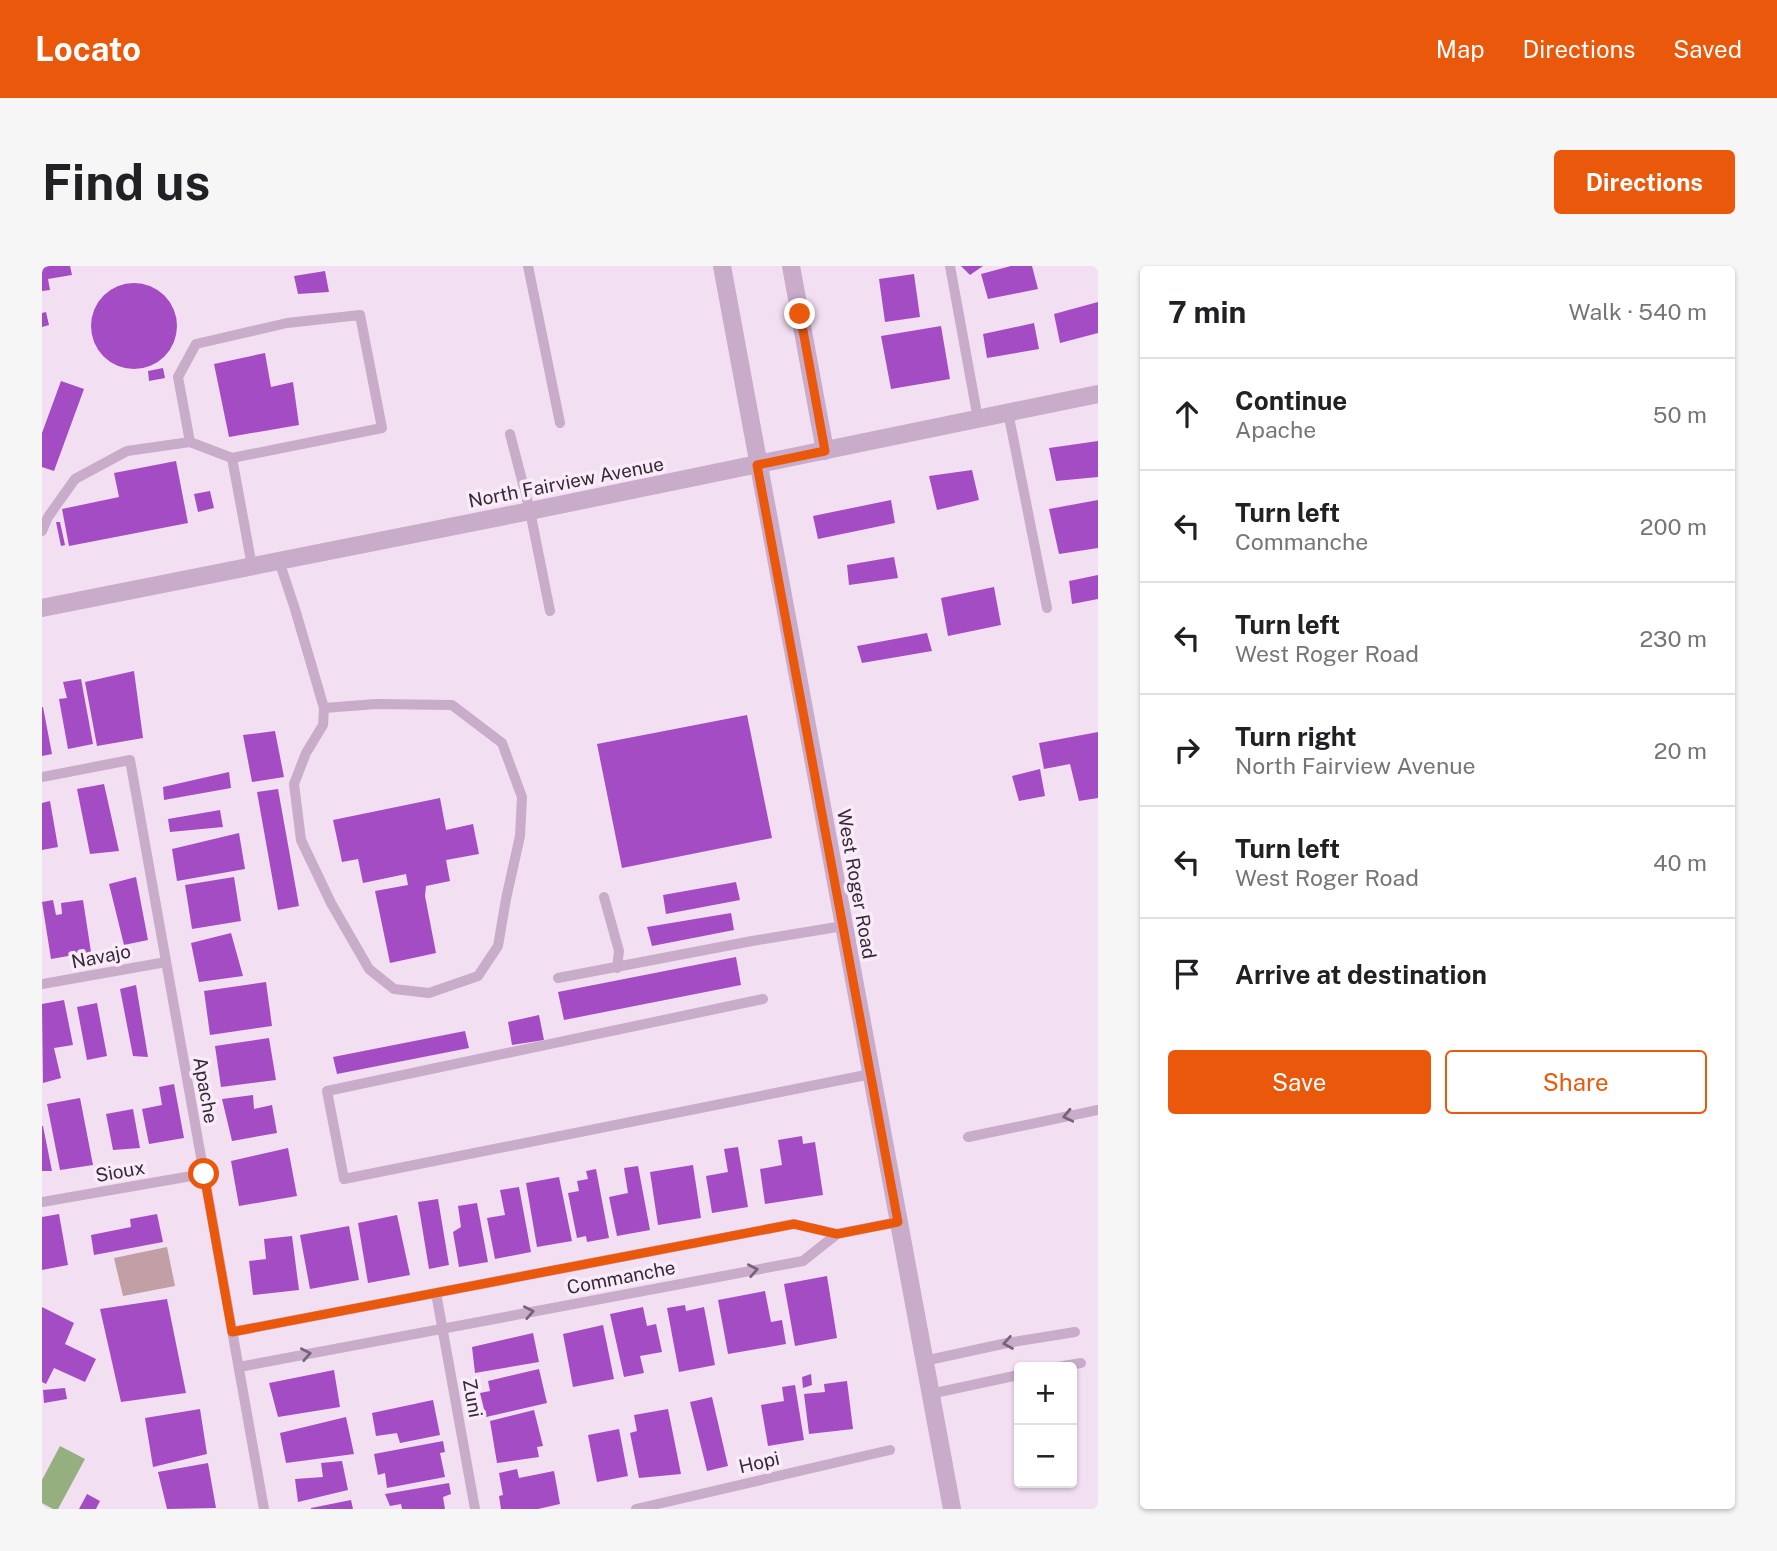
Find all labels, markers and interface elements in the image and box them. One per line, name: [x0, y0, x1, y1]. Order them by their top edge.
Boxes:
text: Locato: [35, 30, 141, 68]
text: Map: [1436, 35, 1485, 63]
text: Directions: [1523, 35, 1635, 63]
text: Saved: [1673, 35, 1742, 63]
button: Directions: [1554, 150, 1735, 214]
text: Find us: [42, 153, 210, 211]
text: 7 min: [1168, 294, 1246, 330]
route end: [784, 298, 815, 329]
text: Walk · 540 m: [1569, 298, 1707, 325]
text: Continue: [1235, 385, 1347, 416]
icon: ahead: [1168, 395, 1206, 433]
text: 50 m: [1653, 401, 1707, 428]
text: Apache: [1235, 416, 1316, 443]
street label: North Fairview Avenue: [466, 452, 666, 512]
text: Turn left: [1235, 497, 1340, 528]
icon: left: [1168, 507, 1206, 545]
text: 200 m: [1640, 513, 1707, 540]
text: Commanche: [1235, 528, 1368, 555]
text: Turn left: [1235, 609, 1340, 640]
icon: left: [1168, 619, 1206, 657]
text: 230 m: [1639, 625, 1707, 652]
text: West Roger Road: [1235, 640, 1419, 667]
text: Turn right: [1235, 721, 1357, 752]
icon: right: [1168, 731, 1206, 769]
text: 20 m: [1654, 737, 1707, 764]
text: North Fairview Avenue: [1235, 752, 1476, 779]
street label: West Roger Road: [833, 807, 881, 961]
text: Turn left: [1235, 833, 1340, 864]
icon: left: [1168, 843, 1206, 881]
text: 40 m: [1653, 849, 1707, 876]
text: West Roger Road: [1235, 864, 1419, 891]
street label: Navajo: [69, 939, 133, 973]
icon: arrive: [1168, 955, 1206, 993]
text: Arrive at destination: [1235, 959, 1487, 990]
button: Save: [1168, 1050, 1431, 1114]
button: Share: [1445, 1050, 1707, 1114]
street label: Apache: [189, 1055, 223, 1125]
one-way arrow: [1062, 1108, 1074, 1123]
street label: Sioux: [94, 1156, 147, 1186]
route start: [188, 1158, 219, 1189]
street label: Commanche: [565, 1256, 677, 1298]
one-way arrow: [747, 1263, 759, 1278]
one-way arrow: [523, 1305, 535, 1320]
one-way arrow: [1002, 1335, 1014, 1350]
one-way arrow: [300, 1348, 312, 1363]
map controls: [1014, 1362, 1077, 1488]
button: +: [1014, 1362, 1077, 1425]
street label: Zuni: [459, 1377, 487, 1419]
button: −: [1014, 1425, 1077, 1488]
street label: Hopi: [736, 1447, 782, 1477]

